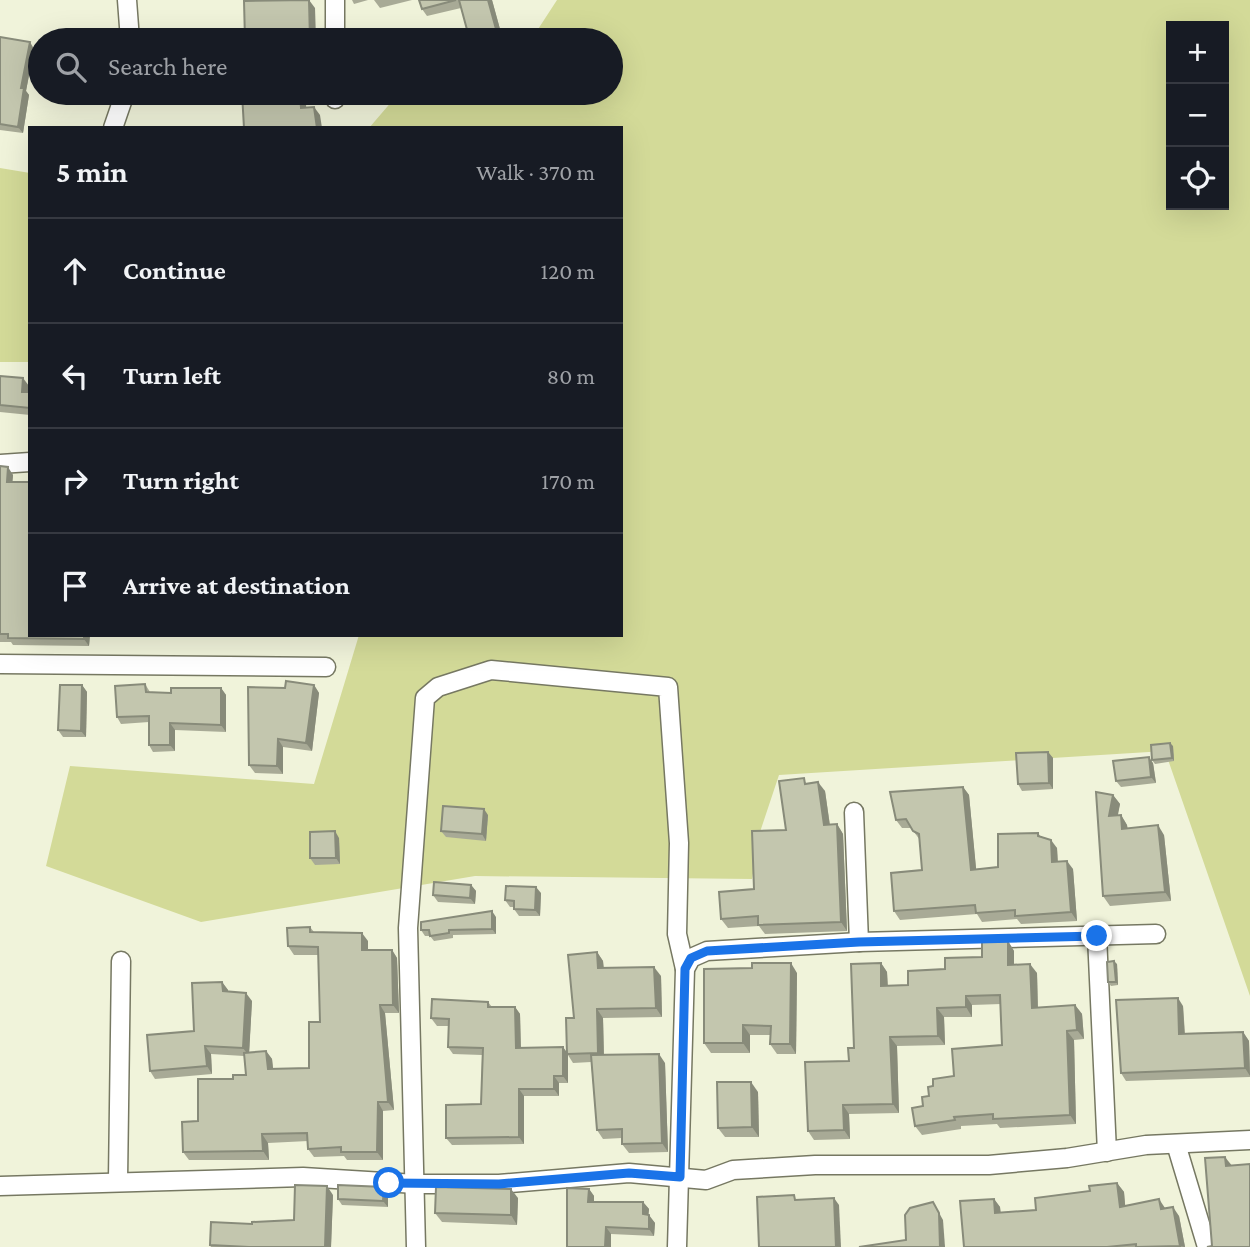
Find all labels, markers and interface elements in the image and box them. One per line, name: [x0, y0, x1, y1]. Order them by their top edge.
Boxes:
map controls: [1166, 21, 1229, 210]
button: +: [1166, 21, 1229, 84]
search box: [28, 28, 623, 105]
icon: search: [52, 48, 90, 86]
text: Search here: [108, 52, 227, 81]
button: −: [1166, 84, 1229, 147]
button: locate: [1166, 147, 1229, 210]
text: 5 min: [56, 155, 128, 188]
text: Walk · 370 m: [476, 159, 595, 185]
icon: ahead: [56, 252, 94, 290]
text: Continue: [123, 256, 226, 285]
text: 120 m: [541, 258, 595, 284]
icon: left: [56, 357, 94, 395]
text: Turn left: [123, 361, 221, 390]
text: 80 m: [547, 363, 595, 389]
icon: right: [56, 462, 94, 500]
text: Turn right: [123, 466, 239, 495]
text: 170 m: [541, 468, 595, 494]
icon: arrive: [56, 567, 94, 605]
text: Arrive at destination: [123, 571, 350, 600]
route end: [1081, 920, 1112, 951]
route start: [373, 1167, 404, 1198]

